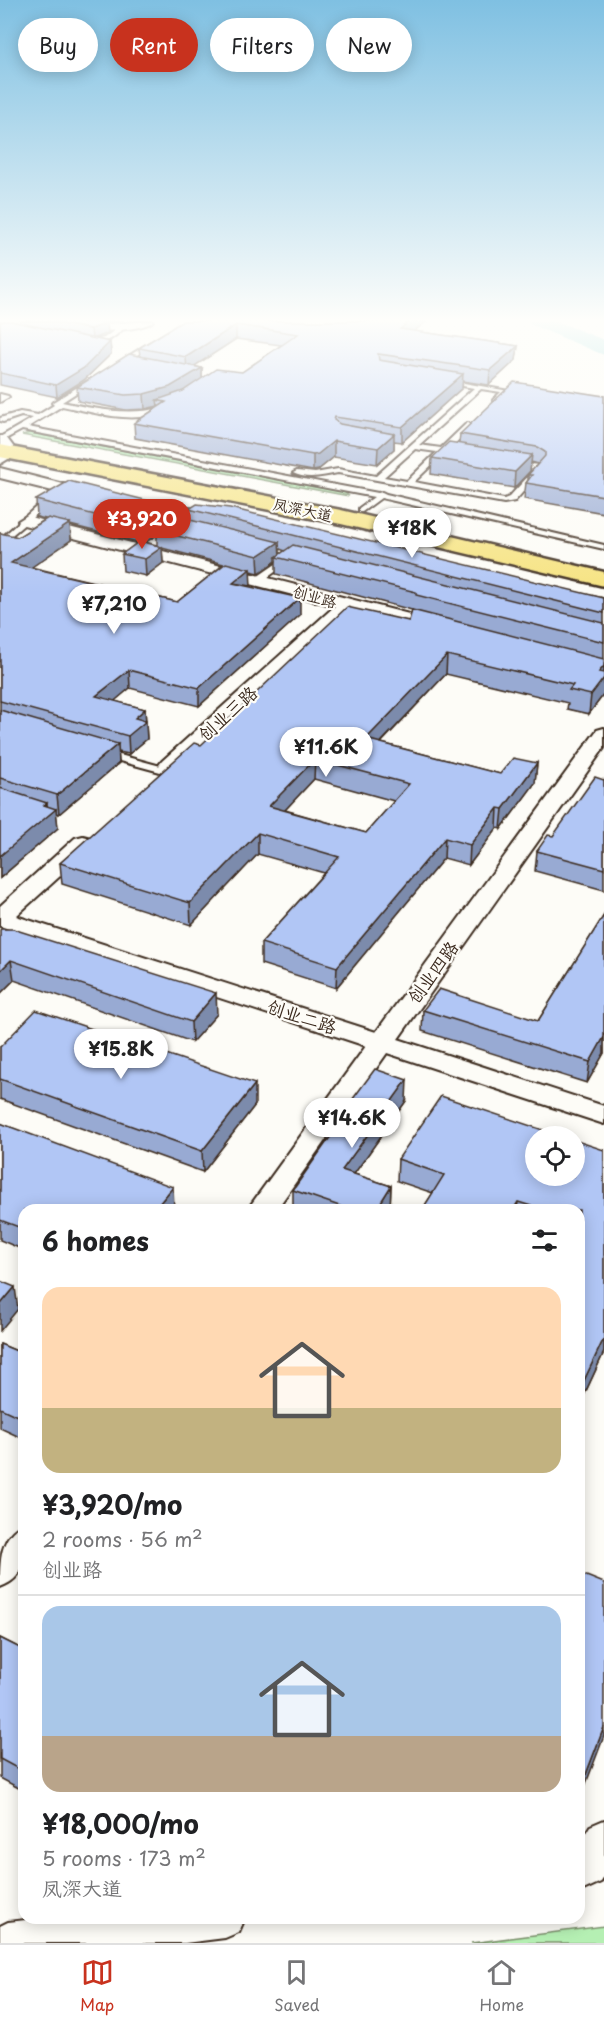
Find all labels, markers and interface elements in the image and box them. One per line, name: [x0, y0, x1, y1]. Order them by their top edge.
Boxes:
chip: Buy: [18, 18, 98, 72]
chip: Rent: [110, 18, 198, 72]
chip: Filters: [210, 18, 314, 72]
chip: New: [326, 18, 412, 72]
street label: 凤深大道: [271, 492, 335, 526]
pin: ¥3,920: [93, 499, 191, 550]
text: ¥3,920: [107, 503, 177, 533]
pin: ¥18K: [376, 508, 448, 559]
text: ¥18K: [387, 512, 437, 542]
street label: 创业路: [290, 579, 340, 613]
pin: ¥7,210: [65, 584, 163, 635]
text: ¥7,210: [81, 588, 147, 618]
street label: 创业三路: [191, 679, 263, 747]
pin: ¥11.6K: [277, 727, 375, 778]
text: ¥11.6K: [294, 731, 358, 761]
street label: 创业四路: [400, 935, 464, 1009]
street label: 创业二路: [264, 992, 340, 1040]
pin: ¥15.8K: [72, 1029, 170, 1080]
text: ¥15.8K: [88, 1033, 154, 1063]
pin: ¥14.6K: [303, 1098, 401, 1149]
text: ¥14.6K: [318, 1102, 386, 1132]
map controls: [525, 1126, 585, 1186]
button: locate: [525, 1126, 585, 1186]
text: 6 homes: [42, 1221, 149, 1260]
icon: filters: [528, 1224, 561, 1257]
icon: home: [248, 1326, 356, 1434]
text: ¥3,920/mo: [42, 1485, 182, 1524]
text: 2 rooms · 56 m²: [42, 1524, 203, 1554]
text: 创业路: [42, 1554, 102, 1584]
icon: home: [248, 1645, 356, 1753]
text: ¥18,000/mo: [42, 1804, 199, 1843]
text: 5 rooms · 173 m²: [42, 1843, 206, 1873]
text: 凤深大道: [42, 1873, 122, 1903]
tab: Map: [80, 1956, 114, 2016]
tab: Saved: [274, 1956, 320, 2016]
tab: Home: [480, 1956, 524, 2016]

